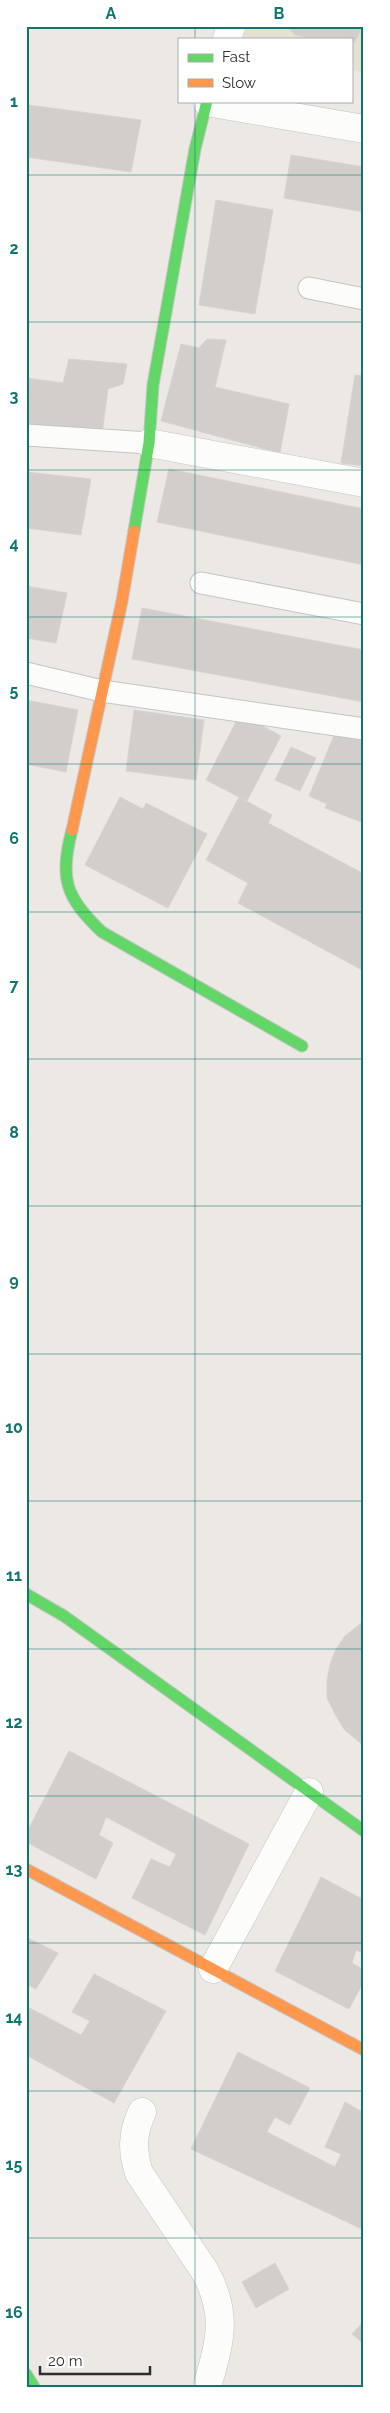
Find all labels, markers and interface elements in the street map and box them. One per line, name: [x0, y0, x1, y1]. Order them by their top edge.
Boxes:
text: A: [106, 4, 117, 23]
text: B: [274, 4, 285, 23]
legend: [178, 38, 352, 102]
text: Fast: [222, 48, 250, 66]
text: Slow: [222, 74, 256, 92]
text: 1: [10, 92, 18, 111]
text: 2: [9, 239, 19, 258]
text: 3: [10, 387, 19, 406]
text: 4: [9, 534, 19, 553]
text: 5: [10, 681, 19, 700]
text: 6: [9, 829, 19, 848]
text: 7: [10, 976, 19, 995]
text: 8: [9, 1123, 19, 1142]
text: 9: [9, 1271, 19, 1290]
text: 10: [5, 1418, 23, 1437]
text: 11: [6, 1566, 22, 1585]
text: 12: [6, 1713, 22, 1732]
text: 13: [6, 1860, 22, 1879]
text: 14: [5, 2008, 23, 2027]
text: 15: [6, 2155, 23, 2174]
text: 16: [5, 2303, 23, 2322]
scale bar: [40, 2343, 150, 2375]
text: 20 m: [48, 2352, 83, 2370]

